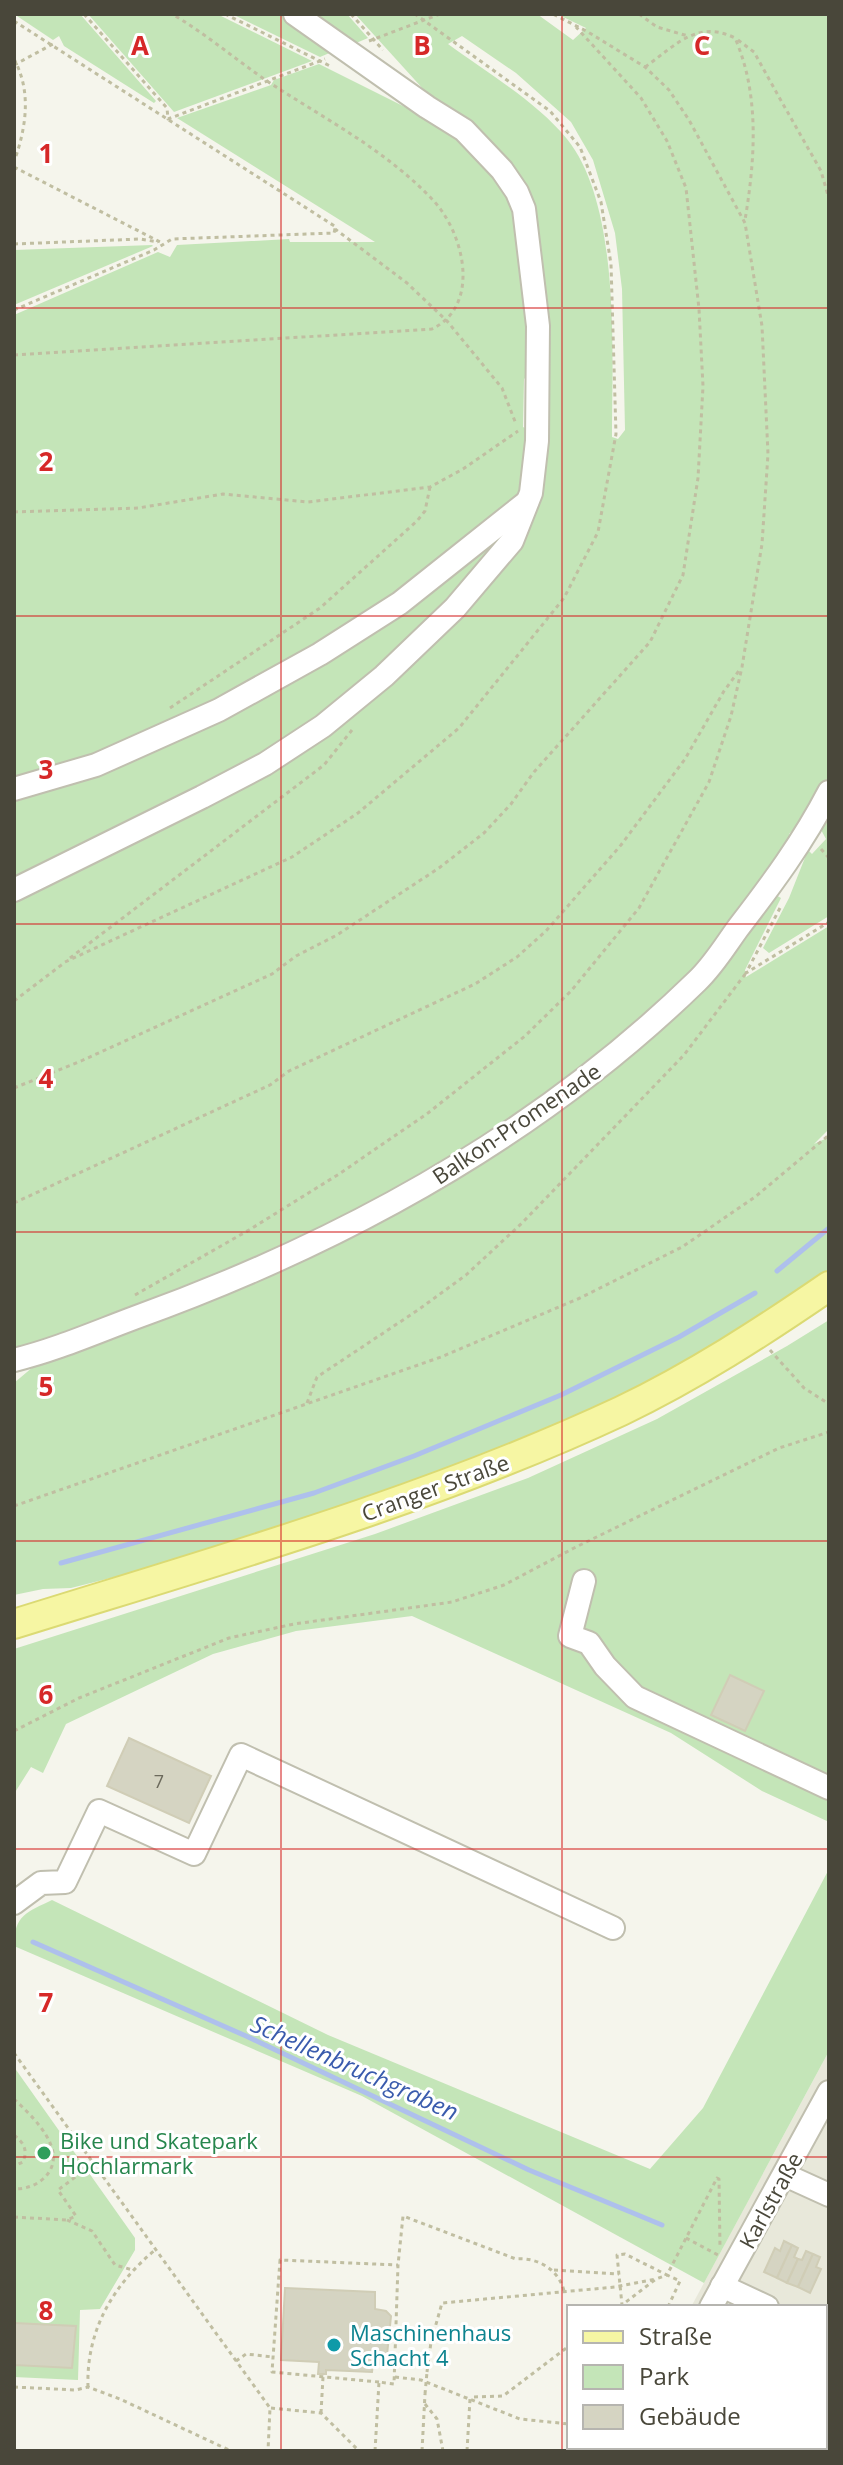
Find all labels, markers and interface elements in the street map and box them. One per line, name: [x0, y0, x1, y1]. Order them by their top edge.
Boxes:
text: A: [131, 27, 149, 63]
text: B: [413, 27, 431, 63]
text: C: [694, 27, 710, 63]
text: 1: [39, 135, 53, 171]
text: 2: [39, 443, 54, 479]
text: 3: [39, 751, 53, 787]
street label: Balkon-Promenade: [426, 1055, 606, 1191]
text: 4: [39, 1060, 54, 1096]
text: 5: [39, 1368, 53, 1404]
street label: Cranger Straße: [357, 1446, 513, 1528]
text: 6: [39, 1676, 54, 1712]
house number: 7: [154, 1769, 164, 1793]
text: 7: [39, 1984, 54, 2020]
water label: Schellenbruchgraben: [246, 2006, 464, 2128]
place label: Bike und Skatepark Hochlarmark: [60, 2125, 258, 2180]
marker: Bike und Skatepark Hochlarmark: [35, 2144, 53, 2162]
street label: Karlstraße: [731, 2146, 809, 2254]
text: 8: [39, 2292, 53, 2328]
legend: [567, 2305, 827, 2449]
place label: Maschinenhaus Schacht 4: [350, 2317, 511, 2372]
text: Straße: [639, 2319, 712, 2352]
marker: Maschinenhaus Schacht 4: [325, 2336, 343, 2354]
text: Park: [639, 2359, 690, 2392]
text: Gebäude: [639, 2399, 741, 2432]

